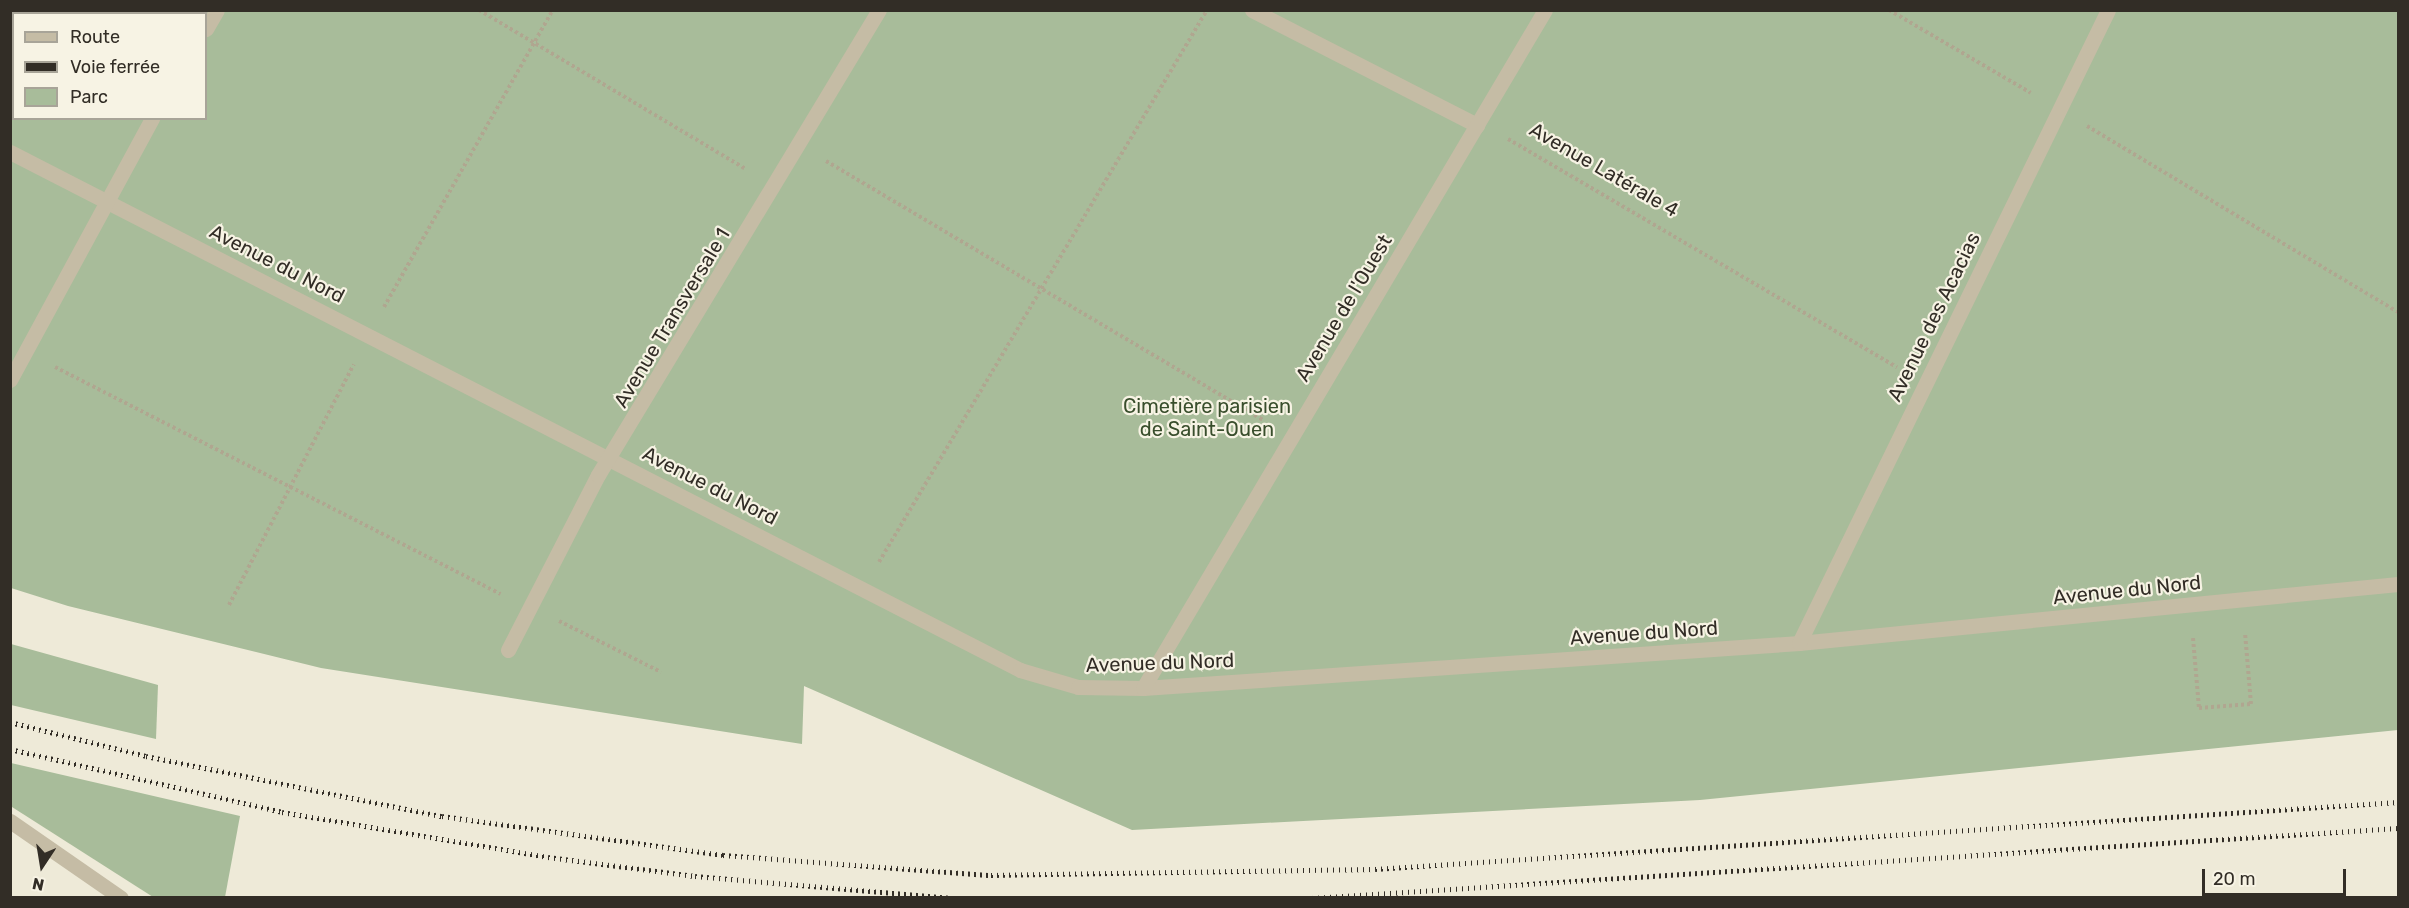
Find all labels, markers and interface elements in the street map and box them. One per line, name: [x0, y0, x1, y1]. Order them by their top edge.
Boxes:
legend: [12, 12, 207, 120]
text: Route: [70, 26, 120, 48]
text: Voie ferrée: [70, 56, 160, 78]
text: Parc: [70, 86, 108, 108]
street label: Avenue Latérale 4: [1525, 118, 1683, 222]
street label: Avenue du Nord: [205, 220, 349, 308]
street label: Avenue Transversale 1: [609, 224, 735, 412]
street label: Avenue des Acacias: [1883, 228, 1985, 406]
street label: Avenue de l'Ouest: [1291, 230, 1397, 386]
park label: Cimetière parisien de Saint-Ouen: [1123, 394, 1291, 441]
street label: Avenue du Nord: [638, 442, 782, 530]
street label: Avenue du Nord: [2052, 570, 2202, 610]
street label: Avenue du Nord: [1569, 616, 1719, 650]
street label: Avenue du Nord: [1085, 648, 1235, 678]
north arrow: [12, 836, 72, 896]
scale bar: [2205, 857, 2349, 895]
text: 20 m: [2213, 868, 2255, 890]
text: N: [31, 874, 46, 895]

